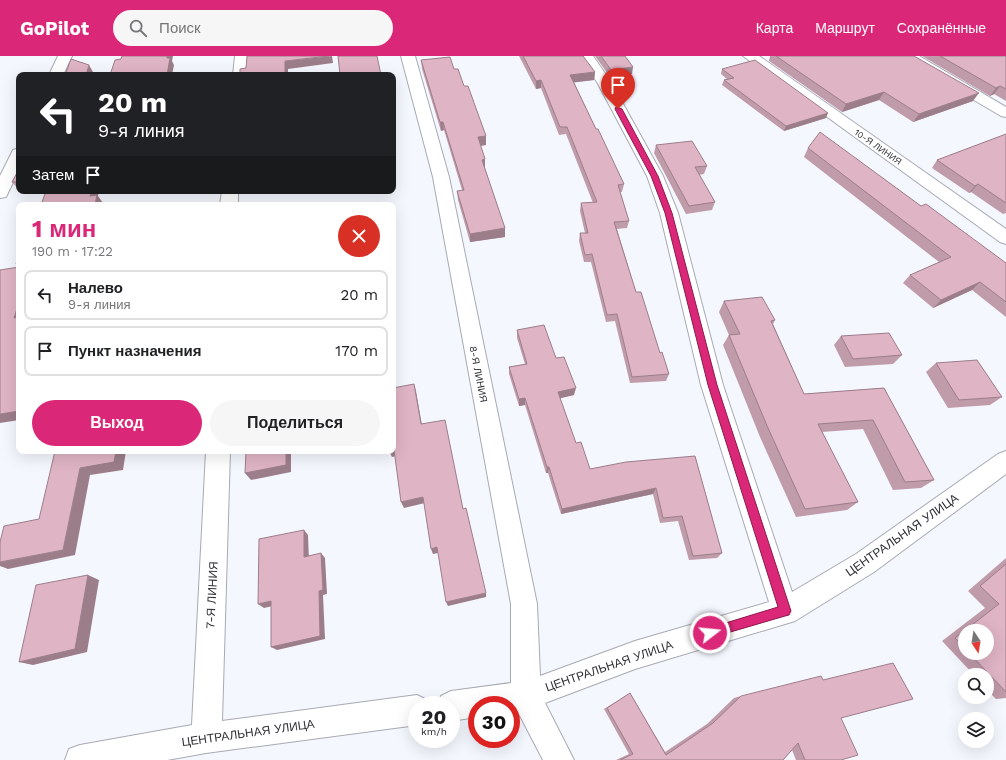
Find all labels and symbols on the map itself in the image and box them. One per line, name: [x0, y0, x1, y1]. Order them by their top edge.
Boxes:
pin: [601, 68, 635, 109]
street label: 10-Я ЛИНИЯ: [853, 127, 903, 167]
street label: 8-Я ЛИНИЯ: [468, 345, 489, 403]
street label: ЦЕНТРАЛЬНАЯ УЛИЦА: [843, 491, 961, 579]
street label: 7-Я ЛИНИЯ: [203, 561, 221, 629]
position arrow: [689, 612, 731, 654]
north arrow: [958, 624, 994, 660]
street label: ЦЕНТРАЛЬНАЯ УЛИЦА: [543, 638, 675, 694]
speed limit sign: 30: [468, 696, 520, 748]
street label: ЦЕНТРАЛЬНАЯ УЛИЦА: [181, 717, 315, 749]

